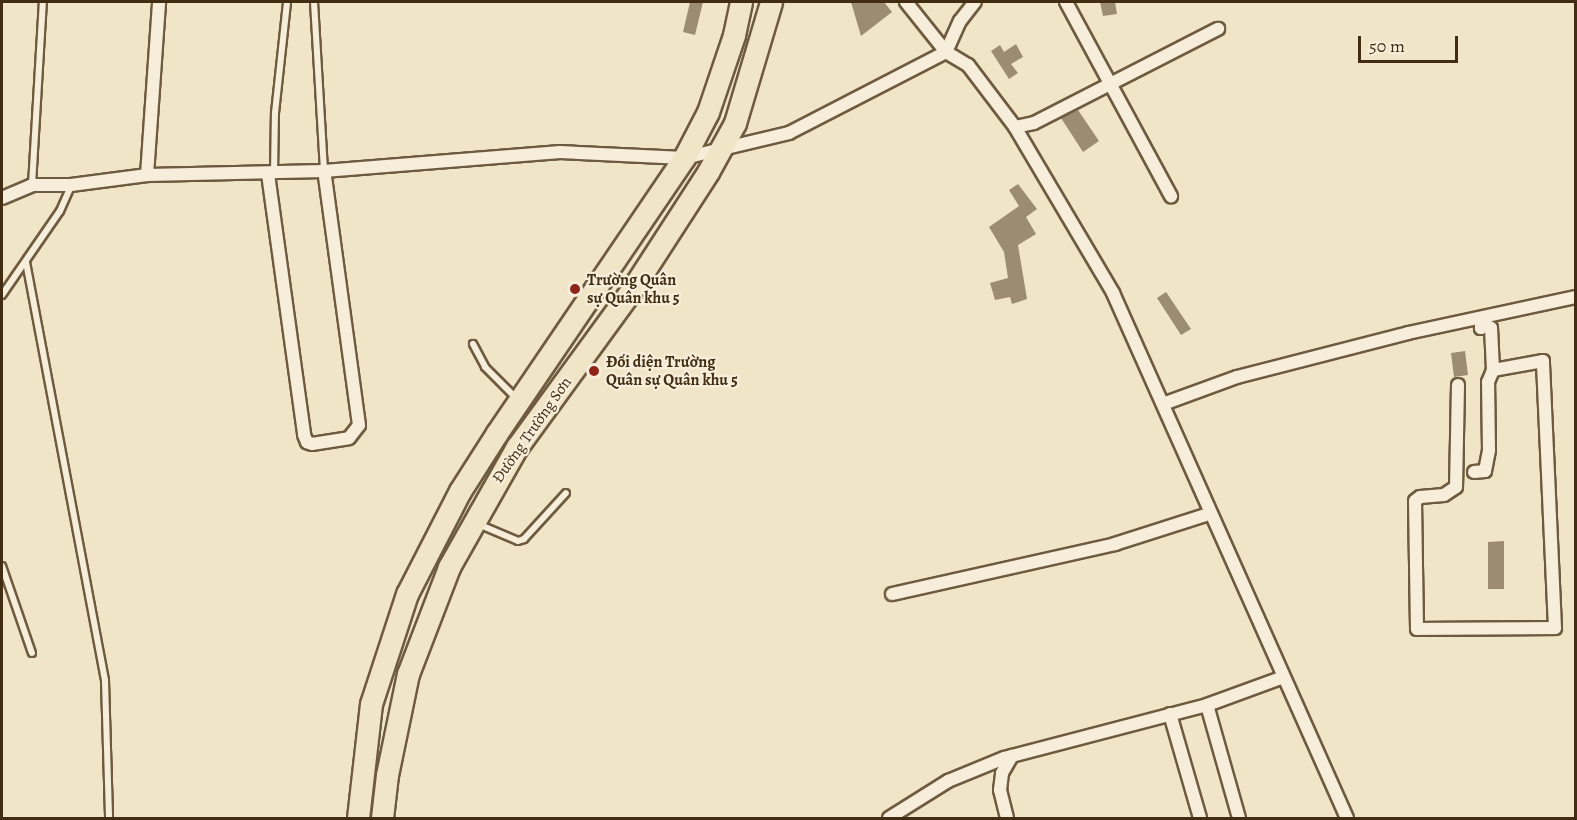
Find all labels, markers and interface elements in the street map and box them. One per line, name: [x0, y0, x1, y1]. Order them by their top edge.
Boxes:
scale bar: [1361, 24, 1462, 62]
text: 50 m: [1369, 34, 1405, 58]
place label: Trường Quân sự Quân khu 5: [587, 270, 680, 308]
marker: Trường Quân sự Quân khu 5: [568, 282, 582, 296]
place label: Đối diện Trường Quân sự Quân khu 5: [606, 352, 738, 390]
marker: Đối diện Trường Quân sự Quân khu 5: [587, 364, 601, 378]
street label: Đường Trường Sơn: [488, 373, 576, 487]

